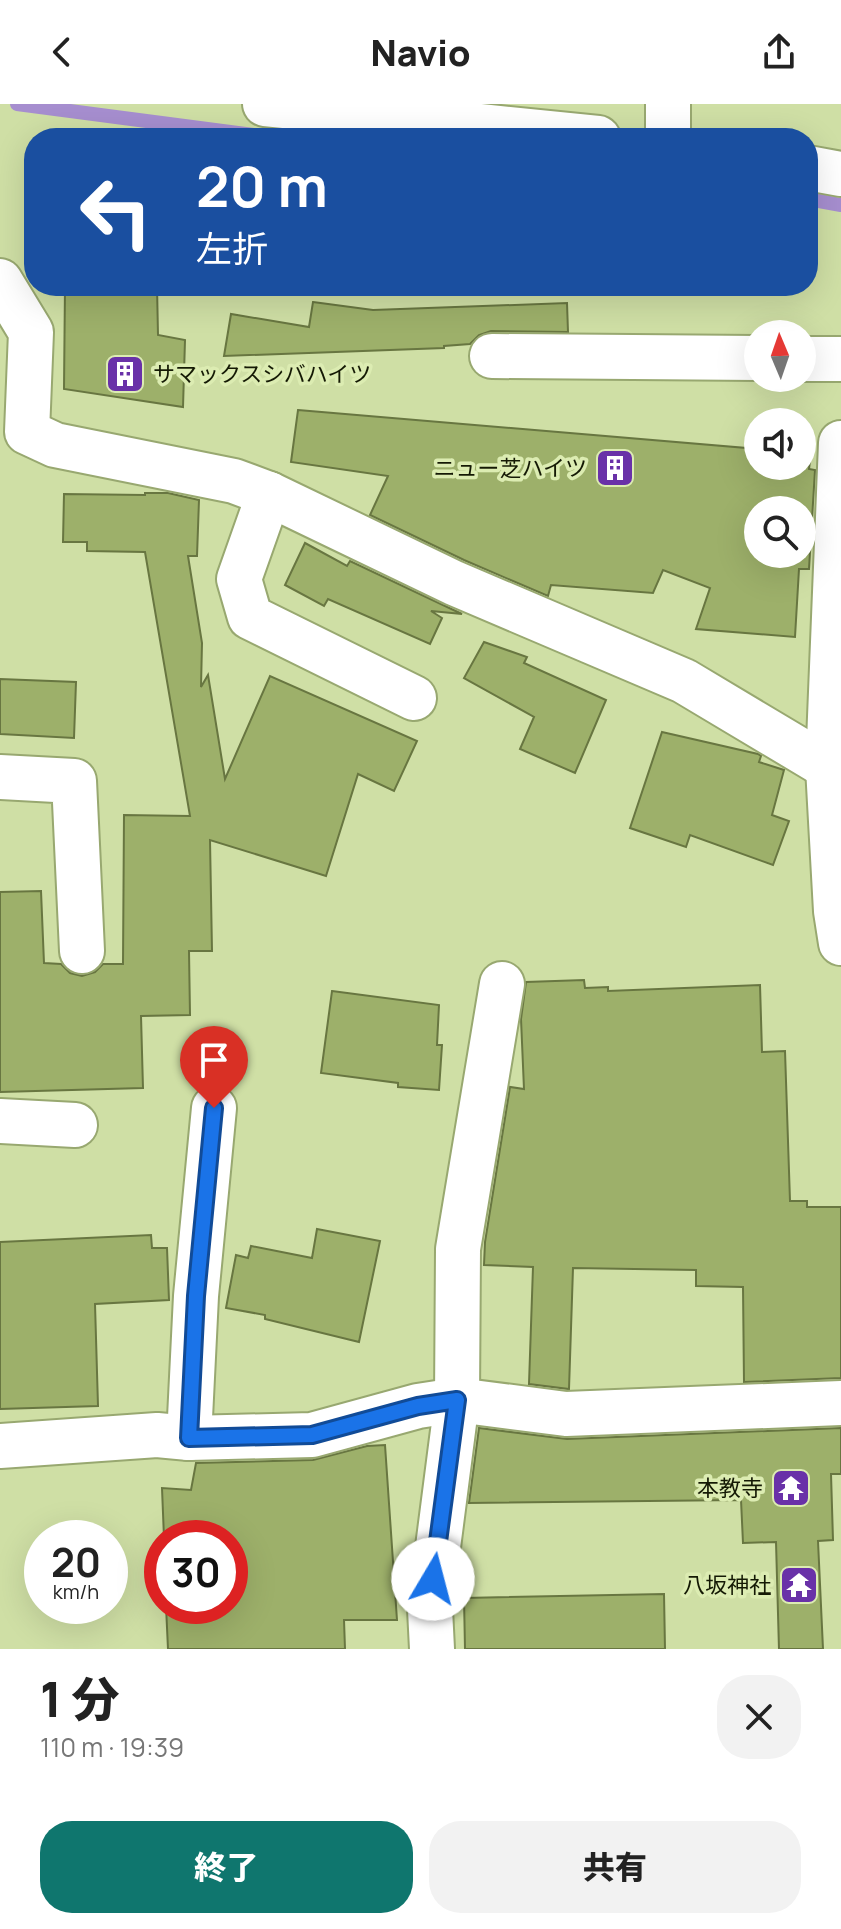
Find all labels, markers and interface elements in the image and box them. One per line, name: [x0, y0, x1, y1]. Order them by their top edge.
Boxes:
text: Navio: [370, 28, 471, 77]
icon: back: [40, 30, 84, 74]
icon: share: [757, 30, 801, 74]
text: 20 m: [196, 147, 328, 224]
icon: left: [64, 160, 168, 264]
text: 左折: [196, 224, 268, 273]
north arrow: [744, 320, 816, 392]
map controls: [744, 320, 816, 568]
building icon: サマックスシバハイツ: [104, 353, 146, 395]
place label: サマックスシバハイツ: [153, 359, 371, 389]
button: sound: [744, 408, 816, 480]
building icon: ニュー芝ハイツ: [594, 447, 636, 489]
place label: ニュー芝ハイツ: [433, 453, 587, 483]
button: search: [744, 496, 816, 568]
pin: [180, 1026, 248, 1108]
icon: arrive: [192, 1038, 236, 1082]
temple icon: 本教寺: [770, 1467, 812, 1509]
place label: 本教寺: [697, 1473, 763, 1503]
speed limit sign: 30: [144, 1520, 248, 1624]
text: 20: [51, 1534, 101, 1589]
position arrow: [391, 1537, 475, 1621]
temple icon: 八坂神社: [778, 1564, 820, 1606]
place label: 八坂神社: [683, 1570, 771, 1600]
text: km/h: [53, 1578, 99, 1605]
text: 1 分: [40, 1666, 119, 1731]
button: close: [717, 1675, 801, 1759]
text: 110 m · 19:39: [40, 1729, 184, 1765]
button: 終了: [40, 1821, 413, 1913]
button: 共有: [429, 1821, 801, 1913]

